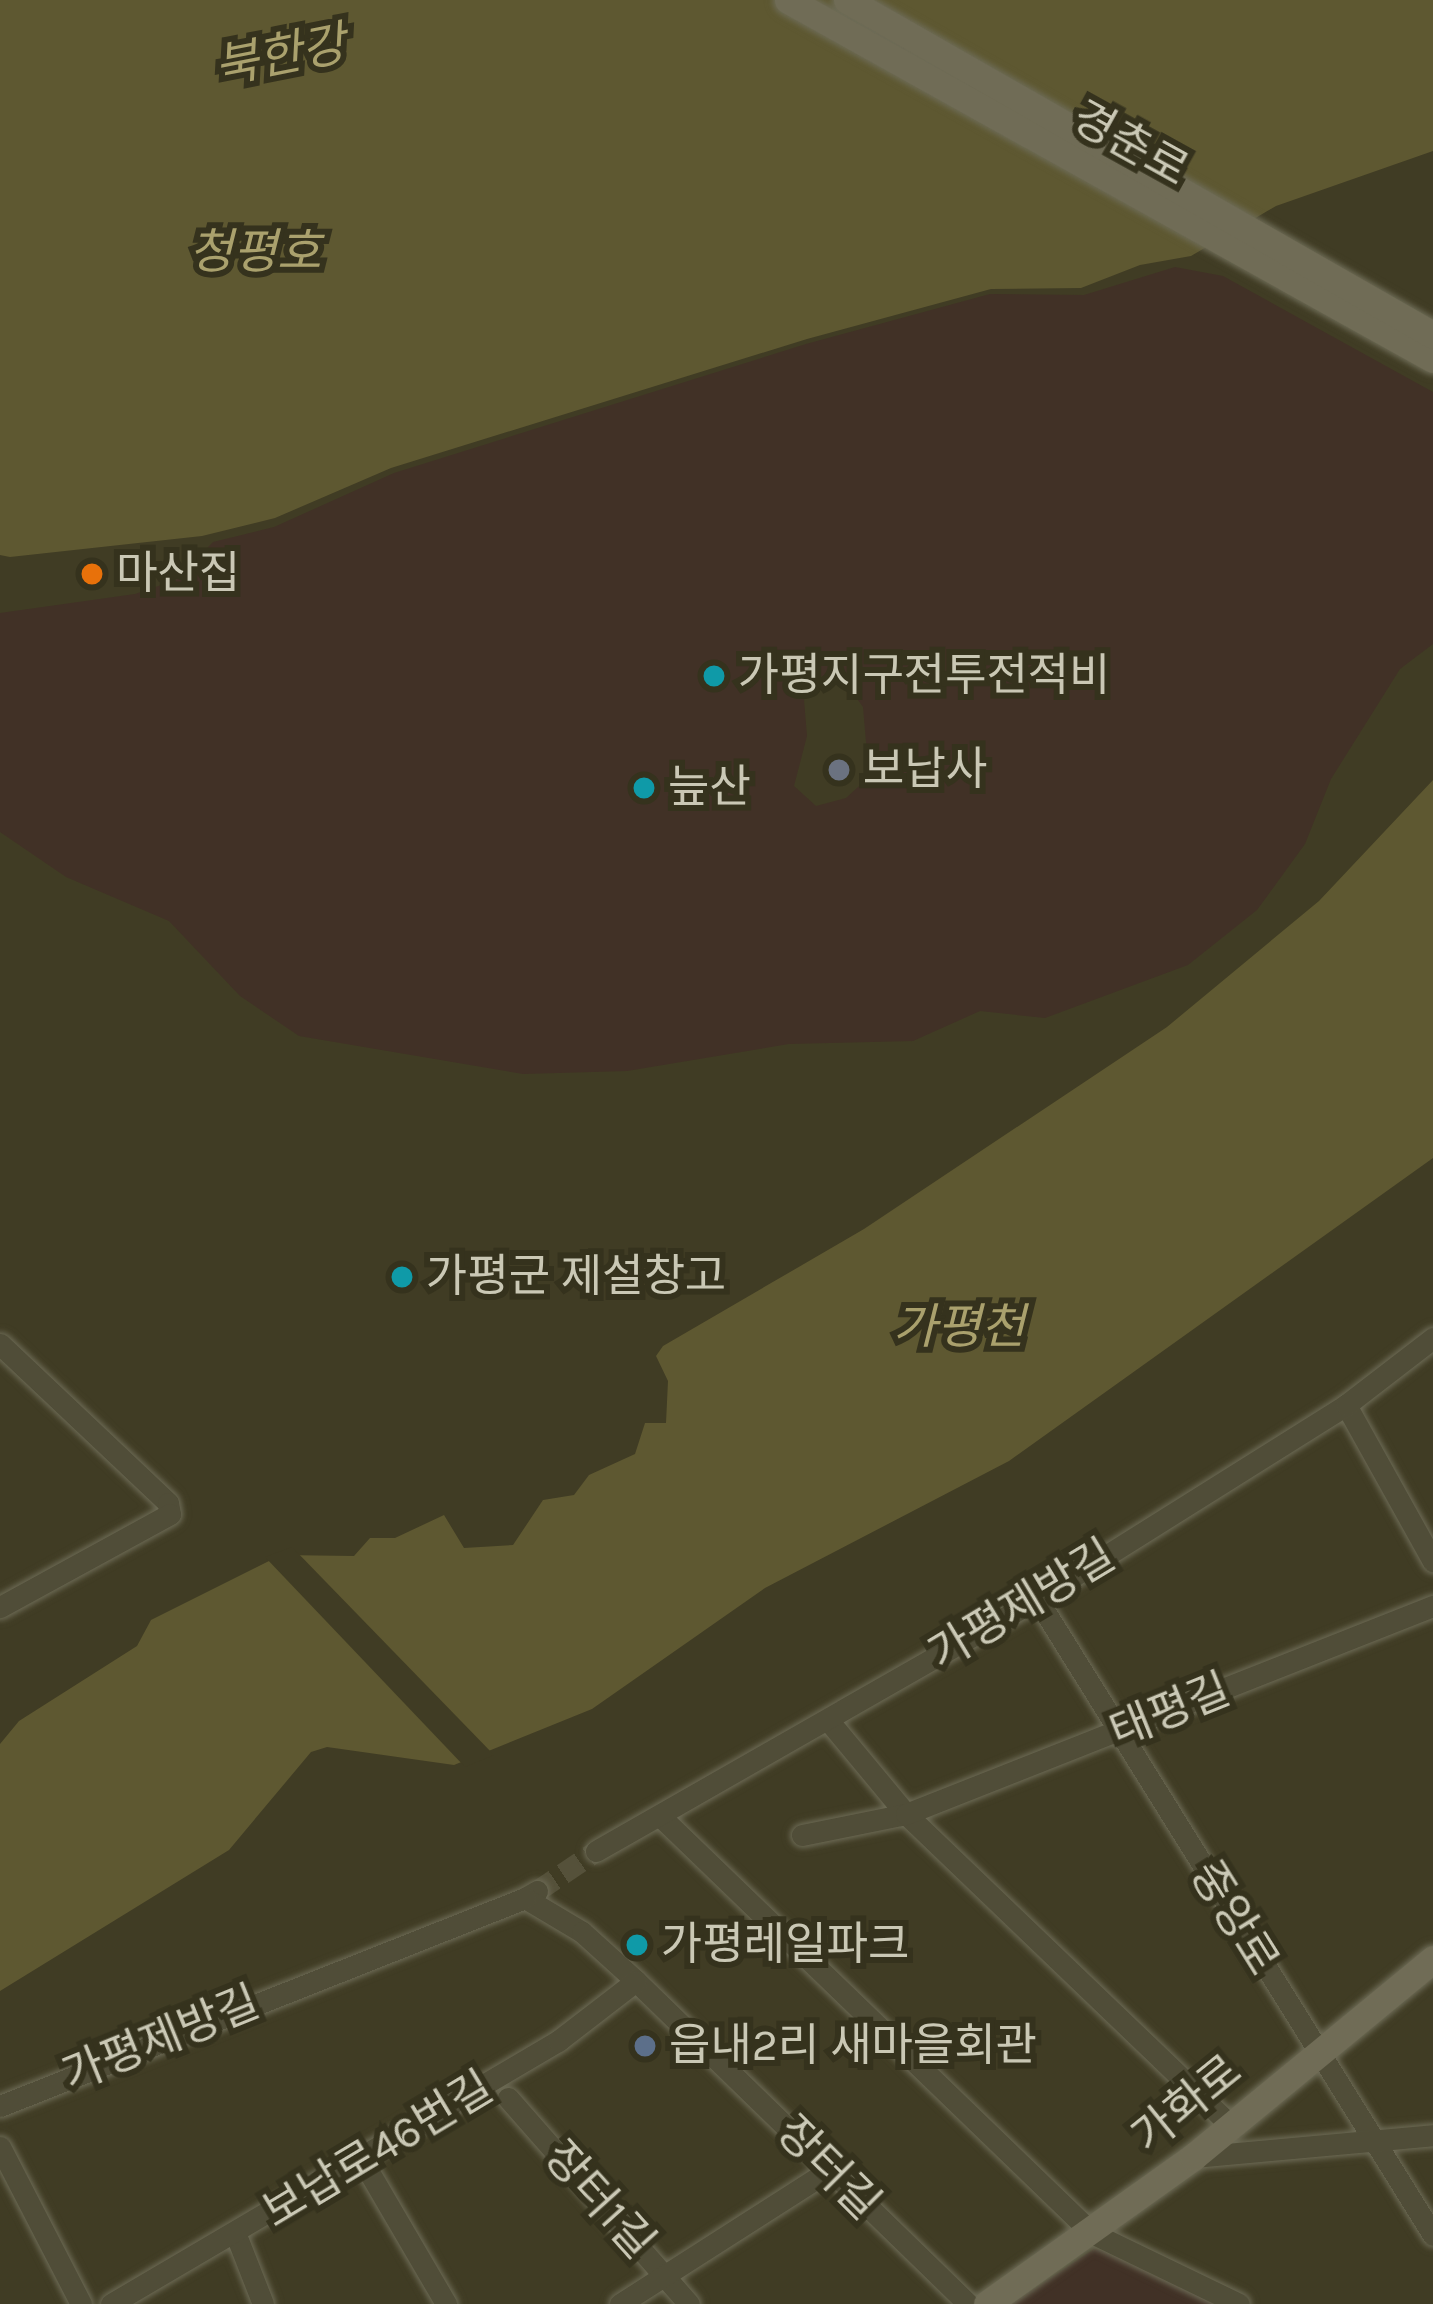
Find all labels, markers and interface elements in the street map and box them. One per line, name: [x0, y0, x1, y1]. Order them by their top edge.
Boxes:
water label: 북한강: [209, 15, 351, 97]
street label: 경춘로: [1063, 90, 1197, 198]
water label: 청평호: [189, 224, 321, 282]
place label: 마산집: [116, 547, 240, 601]
marker: 마산집: [79, 561, 105, 587]
place label: 가평지구전투전적비: [738, 649, 1111, 703]
marker: 가평지구전투전적비: [701, 663, 727, 689]
place label: 보납사: [863, 743, 987, 797]
marker: 보납사: [826, 757, 852, 783]
place label: 늪산: [668, 761, 751, 815]
marker: 늪산: [631, 775, 657, 801]
place label: 가평군 제설창고: [426, 1250, 726, 1304]
marker: 가평군 제설창고: [389, 1264, 415, 1290]
water label: 가평천: [893, 1299, 1025, 1357]
street label: 가평제방길: [919, 1529, 1125, 1681]
street label: 태평길: [1102, 1663, 1238, 1759]
street label: 중앙로: [1178, 1851, 1290, 1985]
place label: 가평레일파크: [661, 1918, 909, 1972]
marker: 가평레일파크: [624, 1932, 650, 1958]
street label: 가평제방길: [55, 1975, 267, 2103]
place label: 읍내2리 새마을회관: [669, 2019, 1037, 2073]
marker: 읍내2리 새마을회관: [632, 2033, 658, 2059]
street label: 가화로: [1122, 2044, 1252, 2164]
street label: 보납로46번길: [254, 2060, 502, 2240]
street label: 장터길: [765, 2105, 891, 2231]
street label: 장터1길: [532, 2130, 666, 2270]

